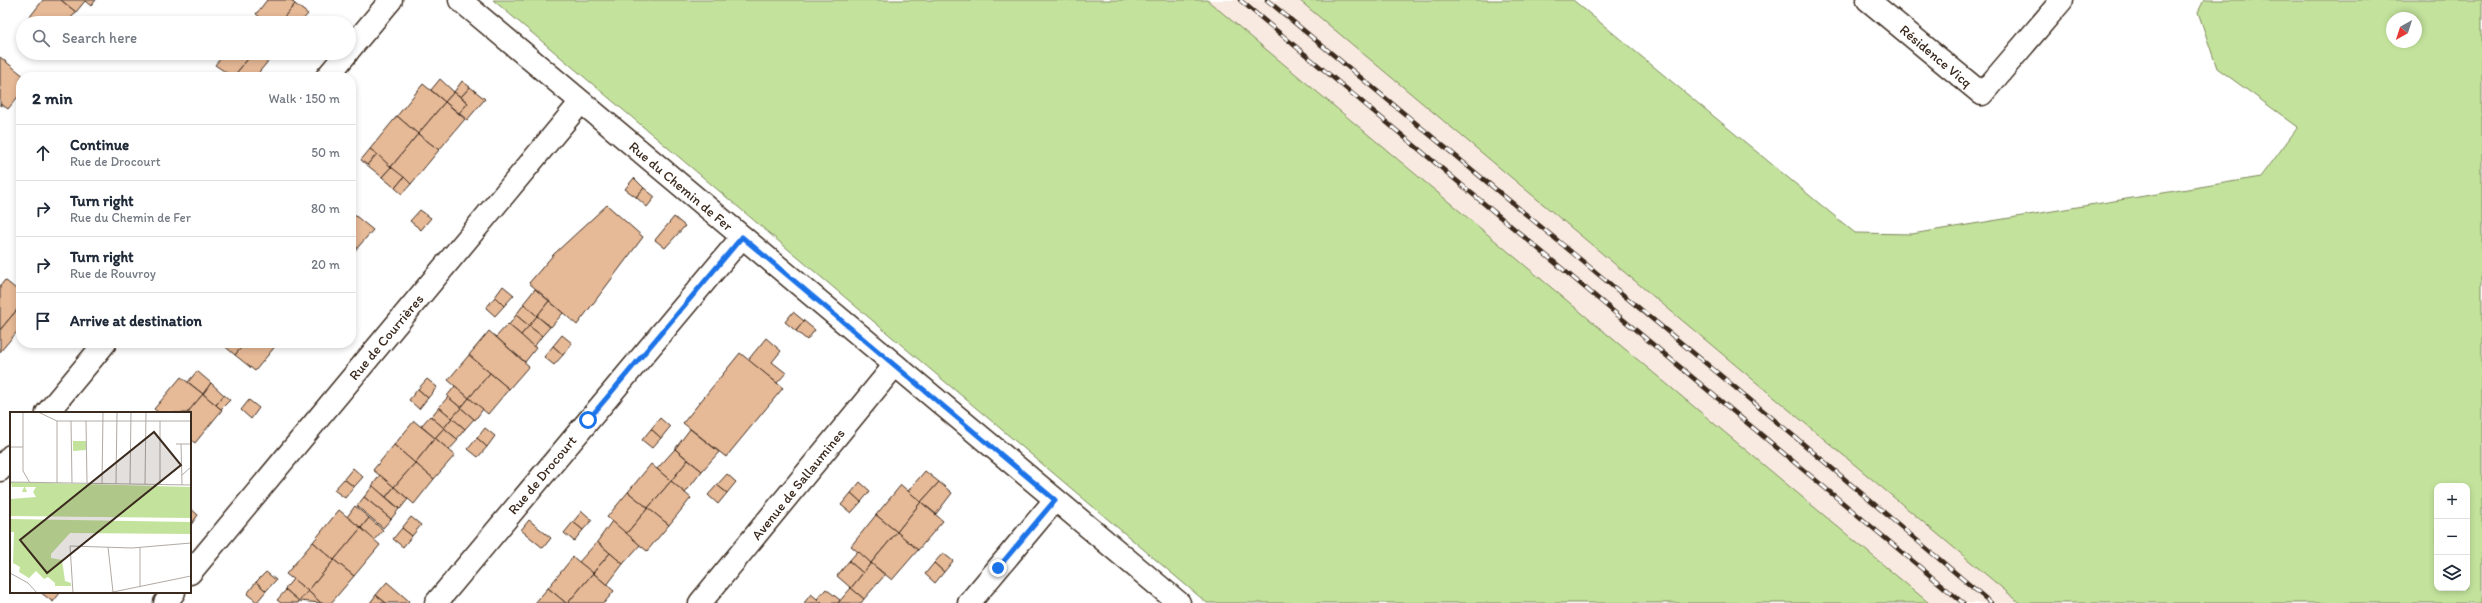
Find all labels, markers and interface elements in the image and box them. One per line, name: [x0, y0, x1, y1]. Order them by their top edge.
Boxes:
north arrow: [2386, 12, 2422, 48]
search box: [16, 16, 356, 60]
street label: Résidence Vicq: [1896, 21, 1975, 91]
icon: search: [30, 27, 52, 49]
text: Search here: [62, 29, 137, 47]
text: 2 min: [32, 88, 72, 108]
text: Walk · 150 m: [269, 91, 340, 106]
text: Continue: [70, 136, 129, 154]
street label: Rue du Chemin de Fer: [625, 138, 736, 235]
icon: ahead: [32, 142, 54, 164]
text: 50 m: [311, 145, 340, 160]
text: Rue de Drocourt: [70, 154, 161, 169]
text: Turn right: [70, 192, 134, 210]
icon: right: [32, 198, 54, 220]
text: 80 m: [311, 201, 340, 216]
text: Rue du Chemin de Fer: [70, 210, 191, 225]
text: Turn right: [70, 248, 134, 266]
icon: right: [32, 254, 54, 276]
text: 20 m: [311, 257, 340, 272]
text: Rue de Rouvroy: [70, 266, 156, 281]
street label: Rue de Courrières: [345, 291, 427, 384]
icon: arrive: [32, 310, 54, 332]
text: Arrive at destination: [70, 312, 202, 330]
route start: [579, 411, 597, 429]
inset map: [10, 412, 191, 593]
street label: Avenue de Sallaumines: [748, 425, 849, 543]
street label: Rue de Drocourt: [505, 432, 580, 518]
map controls: [2434, 483, 2470, 591]
button: +: [2434, 483, 2470, 519]
button: −: [2434, 519, 2470, 555]
button: layers: [2434, 555, 2470, 591]
route end: [989, 559, 1007, 577]

